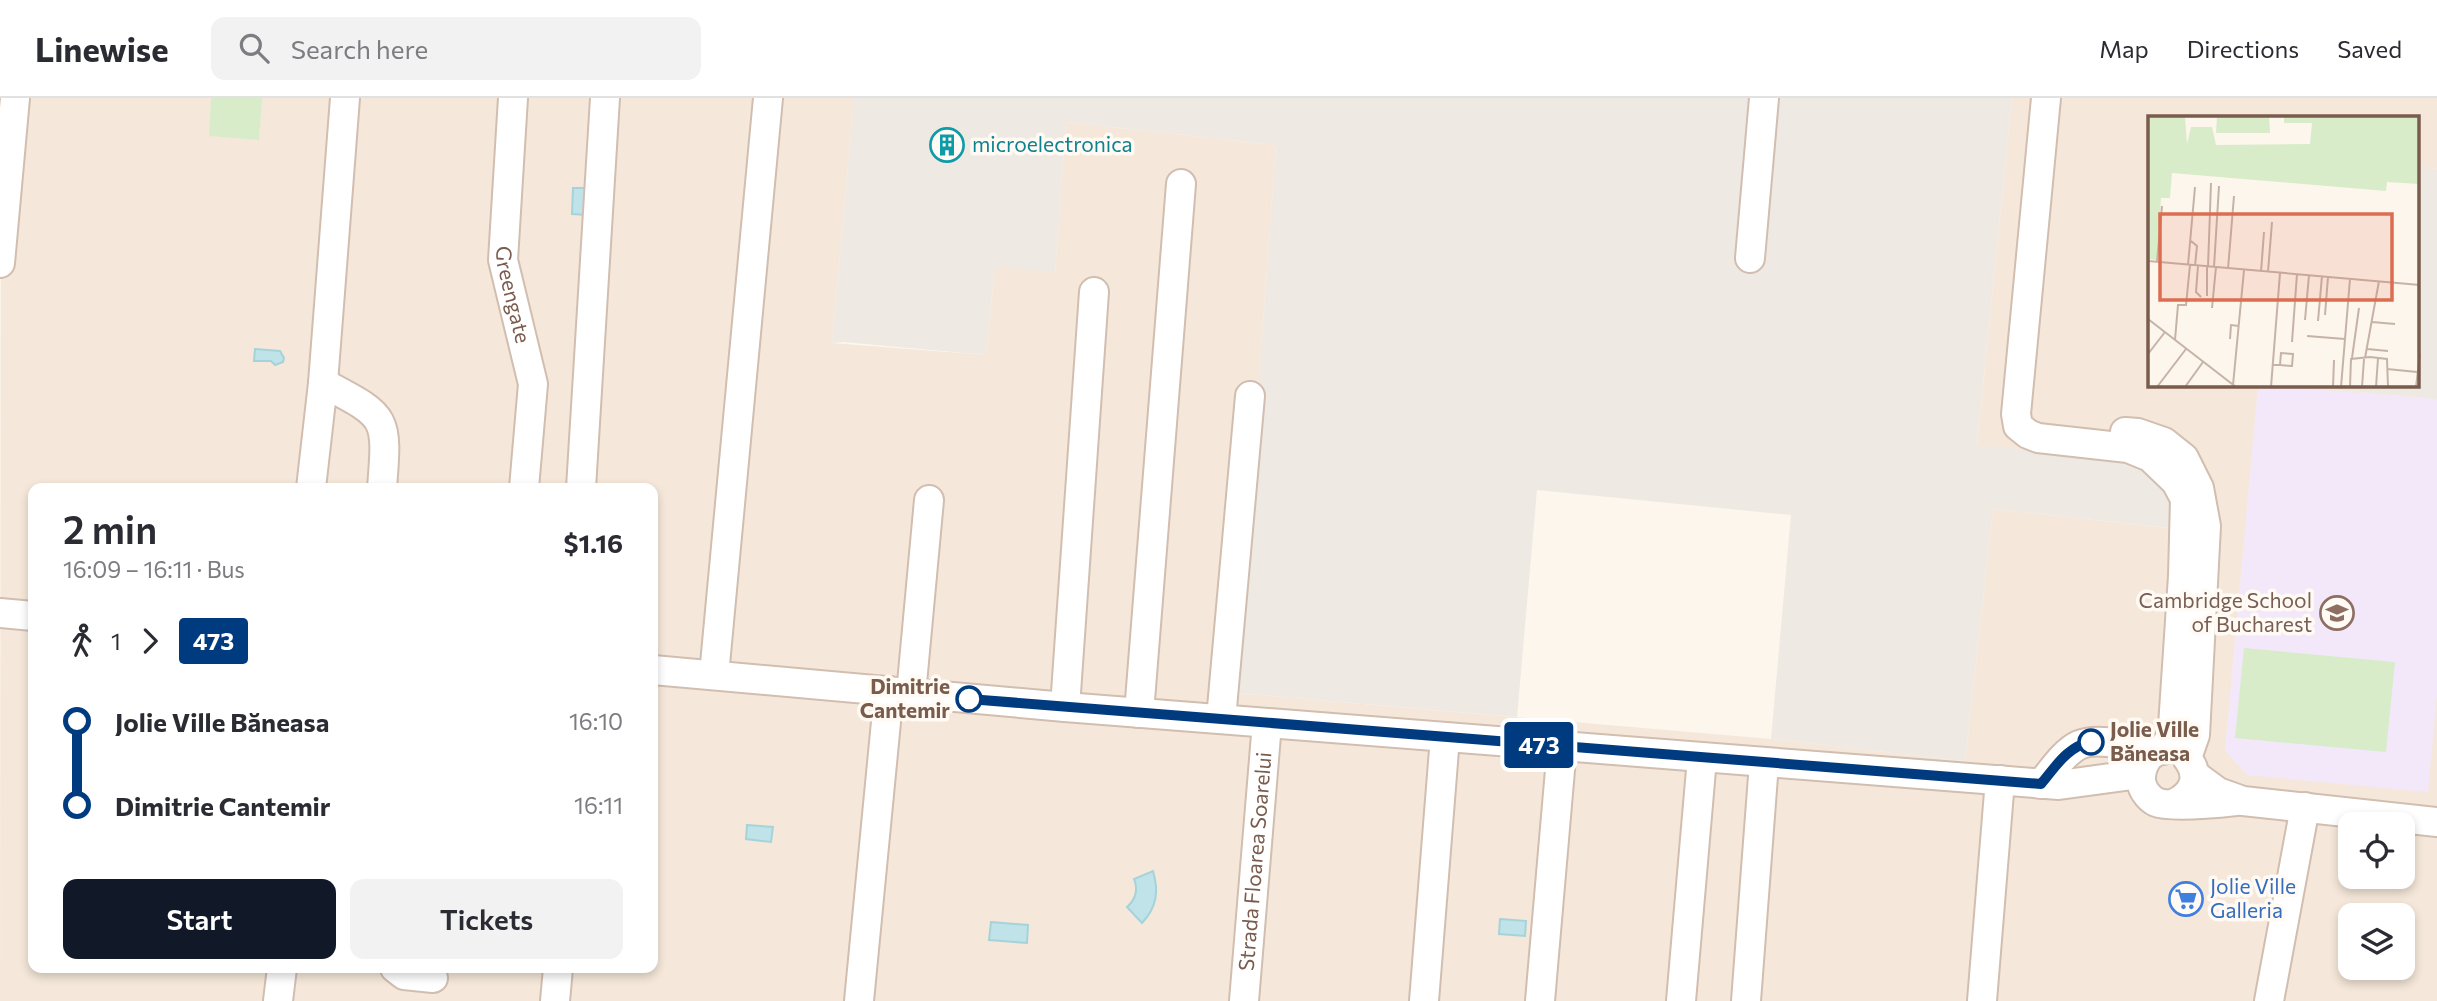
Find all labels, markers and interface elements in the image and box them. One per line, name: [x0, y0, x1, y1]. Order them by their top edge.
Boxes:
search box: [211, 17, 701, 80]
text: Linewise: [35, 28, 169, 69]
icon: search: [235, 29, 273, 67]
text: Search here: [291, 33, 428, 64]
text: Map: [2099, 34, 2149, 63]
text: Directions: [2187, 34, 2299, 63]
text: Saved: [2337, 34, 2402, 63]
inset map: [2148, 116, 2420, 387]
building icon: microelectronica: [928, 126, 966, 164]
place label: microelectronica: [972, 131, 1133, 156]
street label: Greengate: [492, 245, 537, 346]
text: 2 min: [63, 505, 157, 552]
text: $1.16: [564, 527, 623, 558]
text: 16:09 – 16:11 · Bus: [63, 555, 245, 583]
place label: Cambridge School of Bucharest: [2139, 587, 2312, 636]
school or university icon: Cambridge School of Bucharest: [2318, 594, 2356, 632]
icon: walk: [63, 622, 101, 660]
icon: forward: [131, 622, 169, 660]
text: 473: [193, 626, 234, 655]
text: 1: [111, 627, 121, 655]
place label: Dimitrie Cantemir: [860, 673, 950, 722]
marker: Dimitrie Cantemir: [956, 686, 982, 712]
text: Jolie Ville Băneasa: [115, 706, 329, 737]
text: 16:10: [569, 707, 623, 735]
place label: Jolie Ville Băneasa: [2110, 716, 2199, 765]
line badge: 473: [1499, 722, 1579, 768]
marker: Jolie Ville Băneasa: [2078, 729, 2104, 755]
text: 473: [1518, 730, 1560, 759]
street label: Strada Floarea Soarelui: [1233, 751, 1276, 972]
text: Dimitrie Cantemir: [115, 790, 331, 821]
text: 16:11: [574, 791, 623, 819]
map controls: [2338, 812, 2415, 980]
button: locate: [2338, 812, 2415, 889]
place label: Jolie Ville Galleria: [2210, 873, 2296, 922]
button: Start: [63, 879, 336, 959]
button: Tickets: [350, 879, 623, 959]
supermarket icon: Jolie Ville Galleria: [2167, 880, 2205, 918]
button: layers: [2338, 903, 2415, 980]

